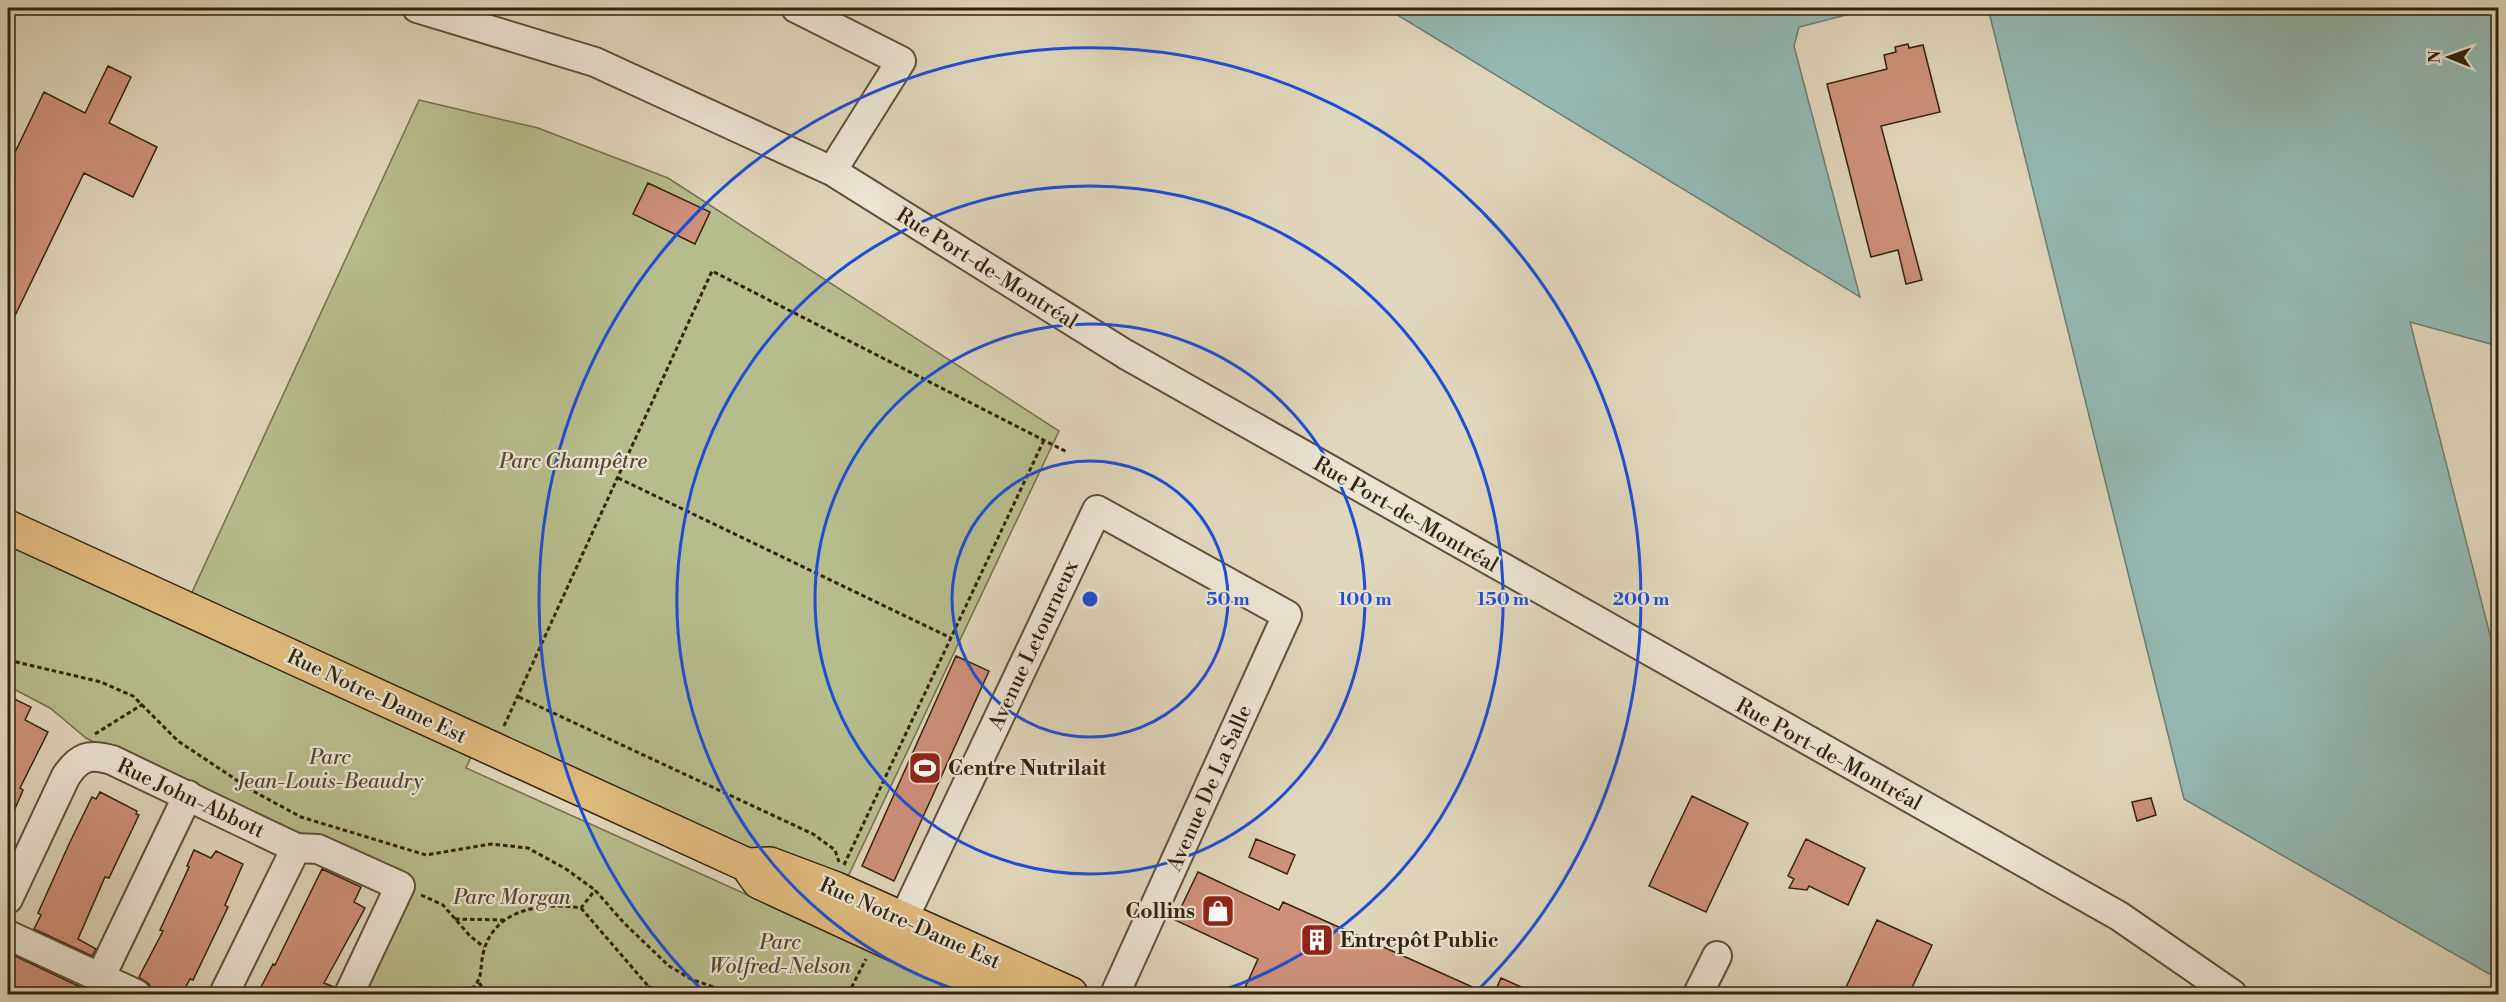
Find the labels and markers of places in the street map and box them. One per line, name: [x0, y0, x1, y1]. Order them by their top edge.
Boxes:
centre of rings: [1080, 589, 1100, 609]
sports icon: Centre Nutrilait: [907, 750, 943, 786]
place label: Centre Nutrilait: [948, 756, 1107, 782]
shop icon: Collins: [1200, 893, 1236, 929]
place label: Collins: [1125, 899, 1195, 925]
building icon: Entrepôt Public: [1299, 922, 1335, 958]
place label: Entrepôt Public: [1340, 928, 1499, 954]

